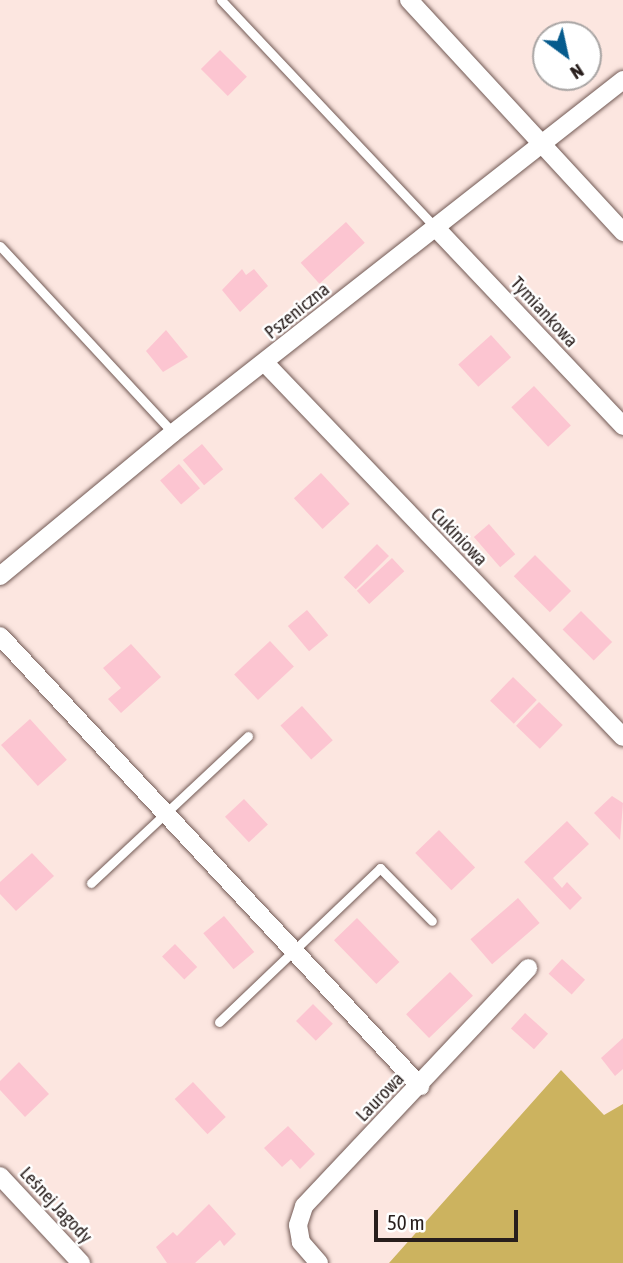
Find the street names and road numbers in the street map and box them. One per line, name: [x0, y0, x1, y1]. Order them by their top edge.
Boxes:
street label: Tymiankowa: [506, 272, 582, 352]
street label: Pszeniczna: [260, 278, 334, 344]
street label: Cukiniowa: [426, 503, 492, 571]
street label: Laurowa: [351, 1068, 409, 1126]
street label: Leśnej Jagody: [15, 1162, 97, 1248]

